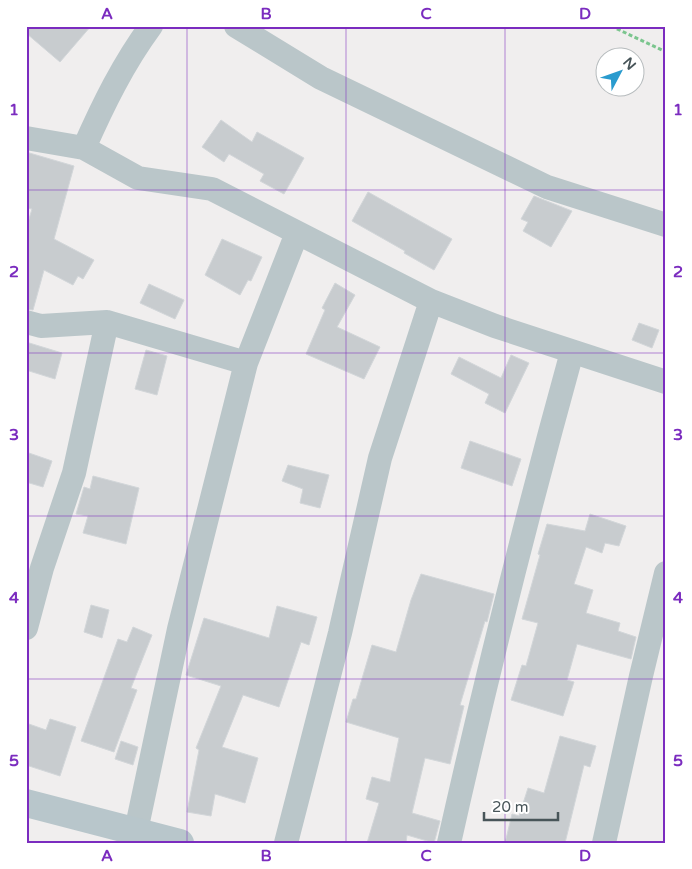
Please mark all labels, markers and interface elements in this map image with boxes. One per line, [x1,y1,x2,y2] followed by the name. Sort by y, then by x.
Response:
[101,4,113,24] text: A
[260,4,272,24] text: B
[420,4,432,24] text: C
[579,4,591,24] text: D
[594,48,644,98] north arrow
[619,54,640,74] text: N
[9,100,19,120] text: 1
[673,100,683,120] text: 1
[9,262,19,282] text: 2
[673,262,683,282] text: 2
[9,425,19,445] text: 3
[673,425,683,445] text: 3
[9,588,19,608] text: 4
[673,588,683,608] text: 4
[9,751,19,771] text: 5
[673,751,683,771] text: 5
[484,789,558,821] scale bar
[492,798,529,816] text: 20 m
[101,846,113,866] text: A
[260,846,272,866] text: B
[420,846,432,866] text: C
[579,846,591,866] text: D

